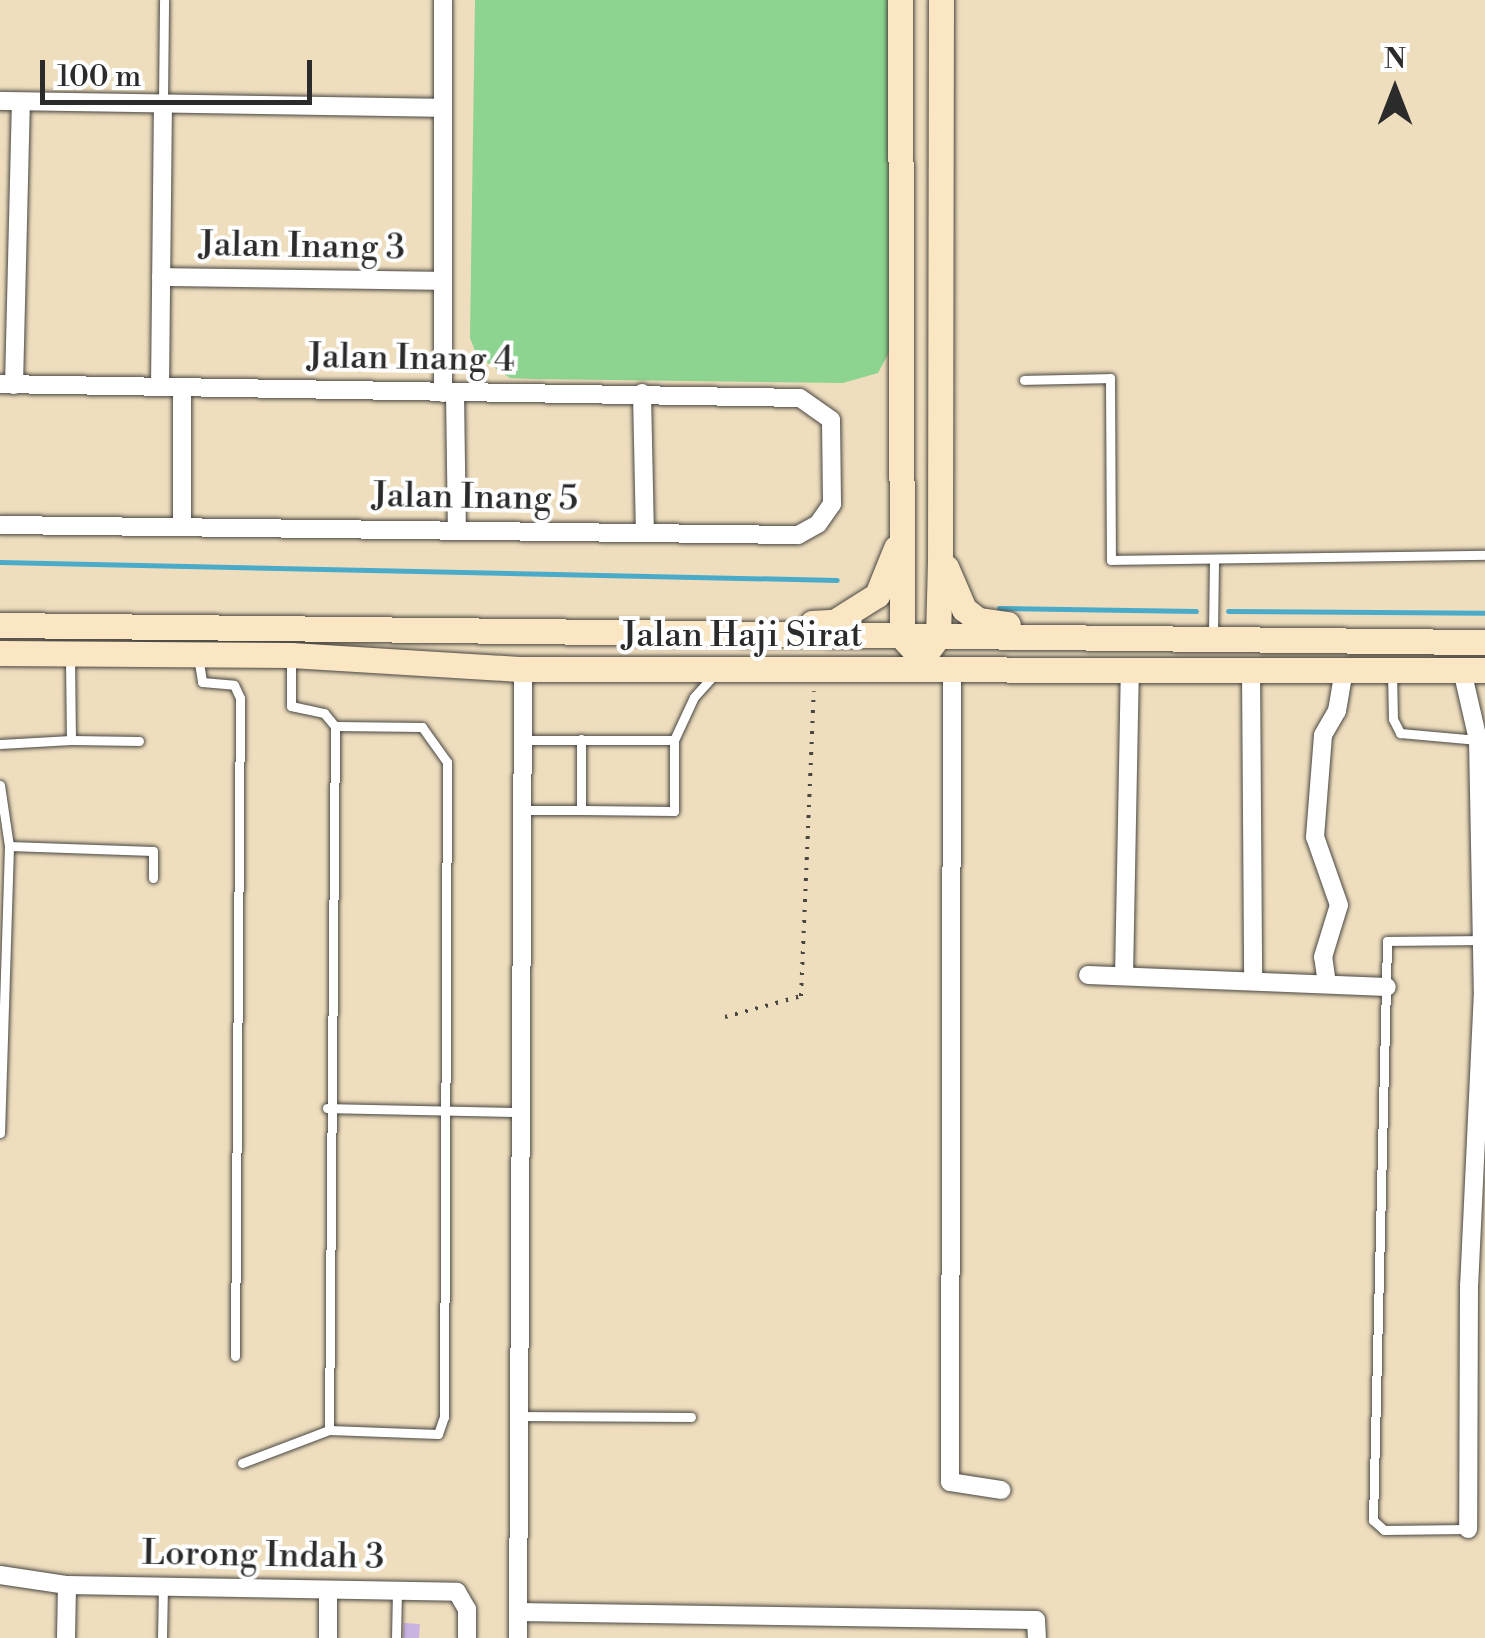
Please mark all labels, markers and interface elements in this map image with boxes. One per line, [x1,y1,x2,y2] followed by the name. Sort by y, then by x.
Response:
[45,40,318,102] scale bar
[1345,40,1445,140] north arrow
[1384,42,1406,77] text: N
[57,58,141,96] text: 100 m
[199,224,405,270] street label: Jalan Inang 3
[307,336,515,382] street label: Jalan Inang 4
[372,475,578,521] street label: Jalan Inang 5
[621,615,863,657] street label: Jalan Haji Sirat
[141,1533,385,1579] street label: Lorong Indah 3

